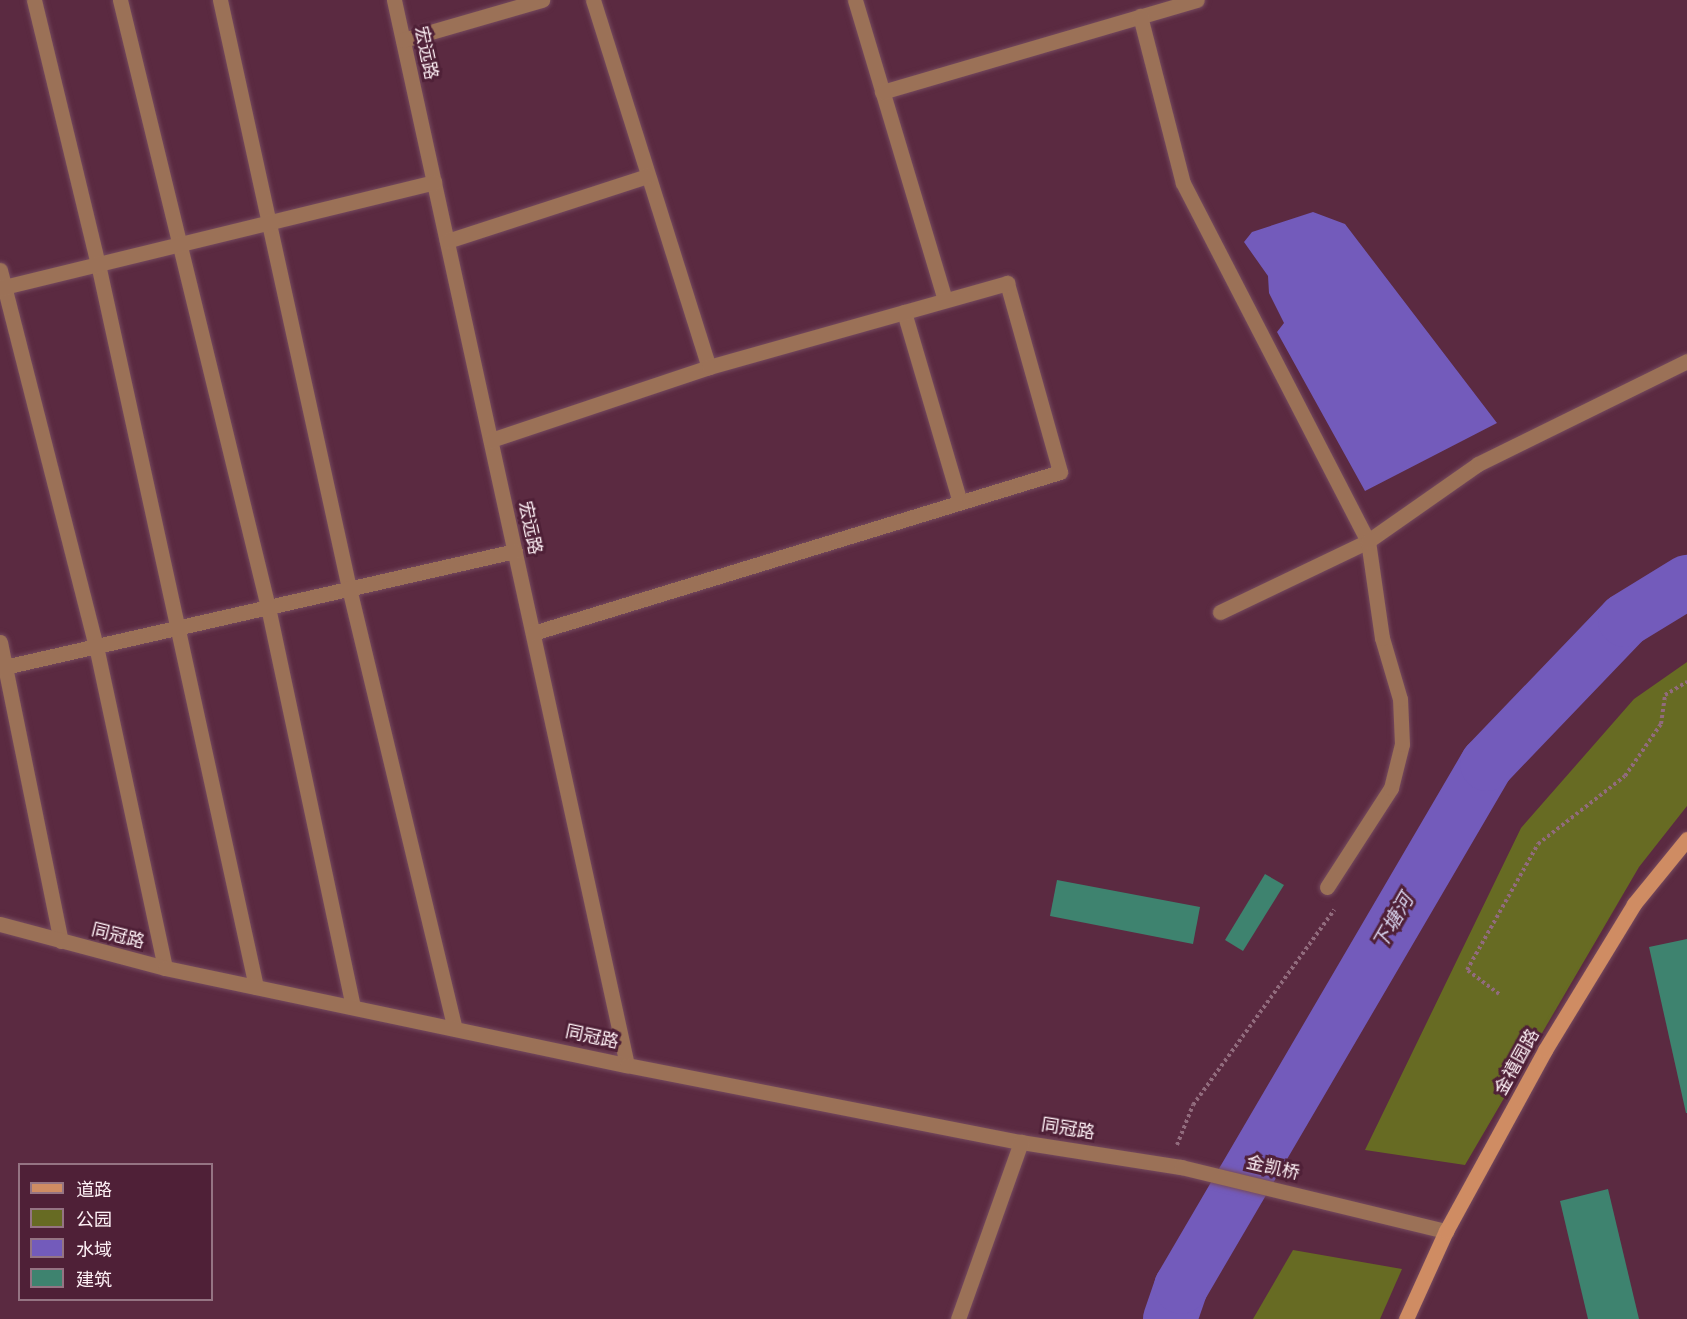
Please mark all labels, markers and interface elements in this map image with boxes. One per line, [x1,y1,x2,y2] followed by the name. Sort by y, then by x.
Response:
[410,24,442,82] street label: 宏远路
[514,499,546,557] street label: 宏远路
[1369,890,1419,954] water label: 下塘河
[89,919,147,953] street label: 同冠路
[563,1021,621,1053] street label: 同冠路
[1490,1025,1544,1099] street label: 金禧园路
[1040,1114,1096,1144] street label: 同冠路
[1244,1151,1302,1185] street label: 金凯桥
[18,1163,213,1301] legend
[76,1179,112,1201] text: 道路
[76,1209,112,1231] text: 公园
[76,1239,112,1261] text: 水域
[76,1269,112,1291] text: 建筑

